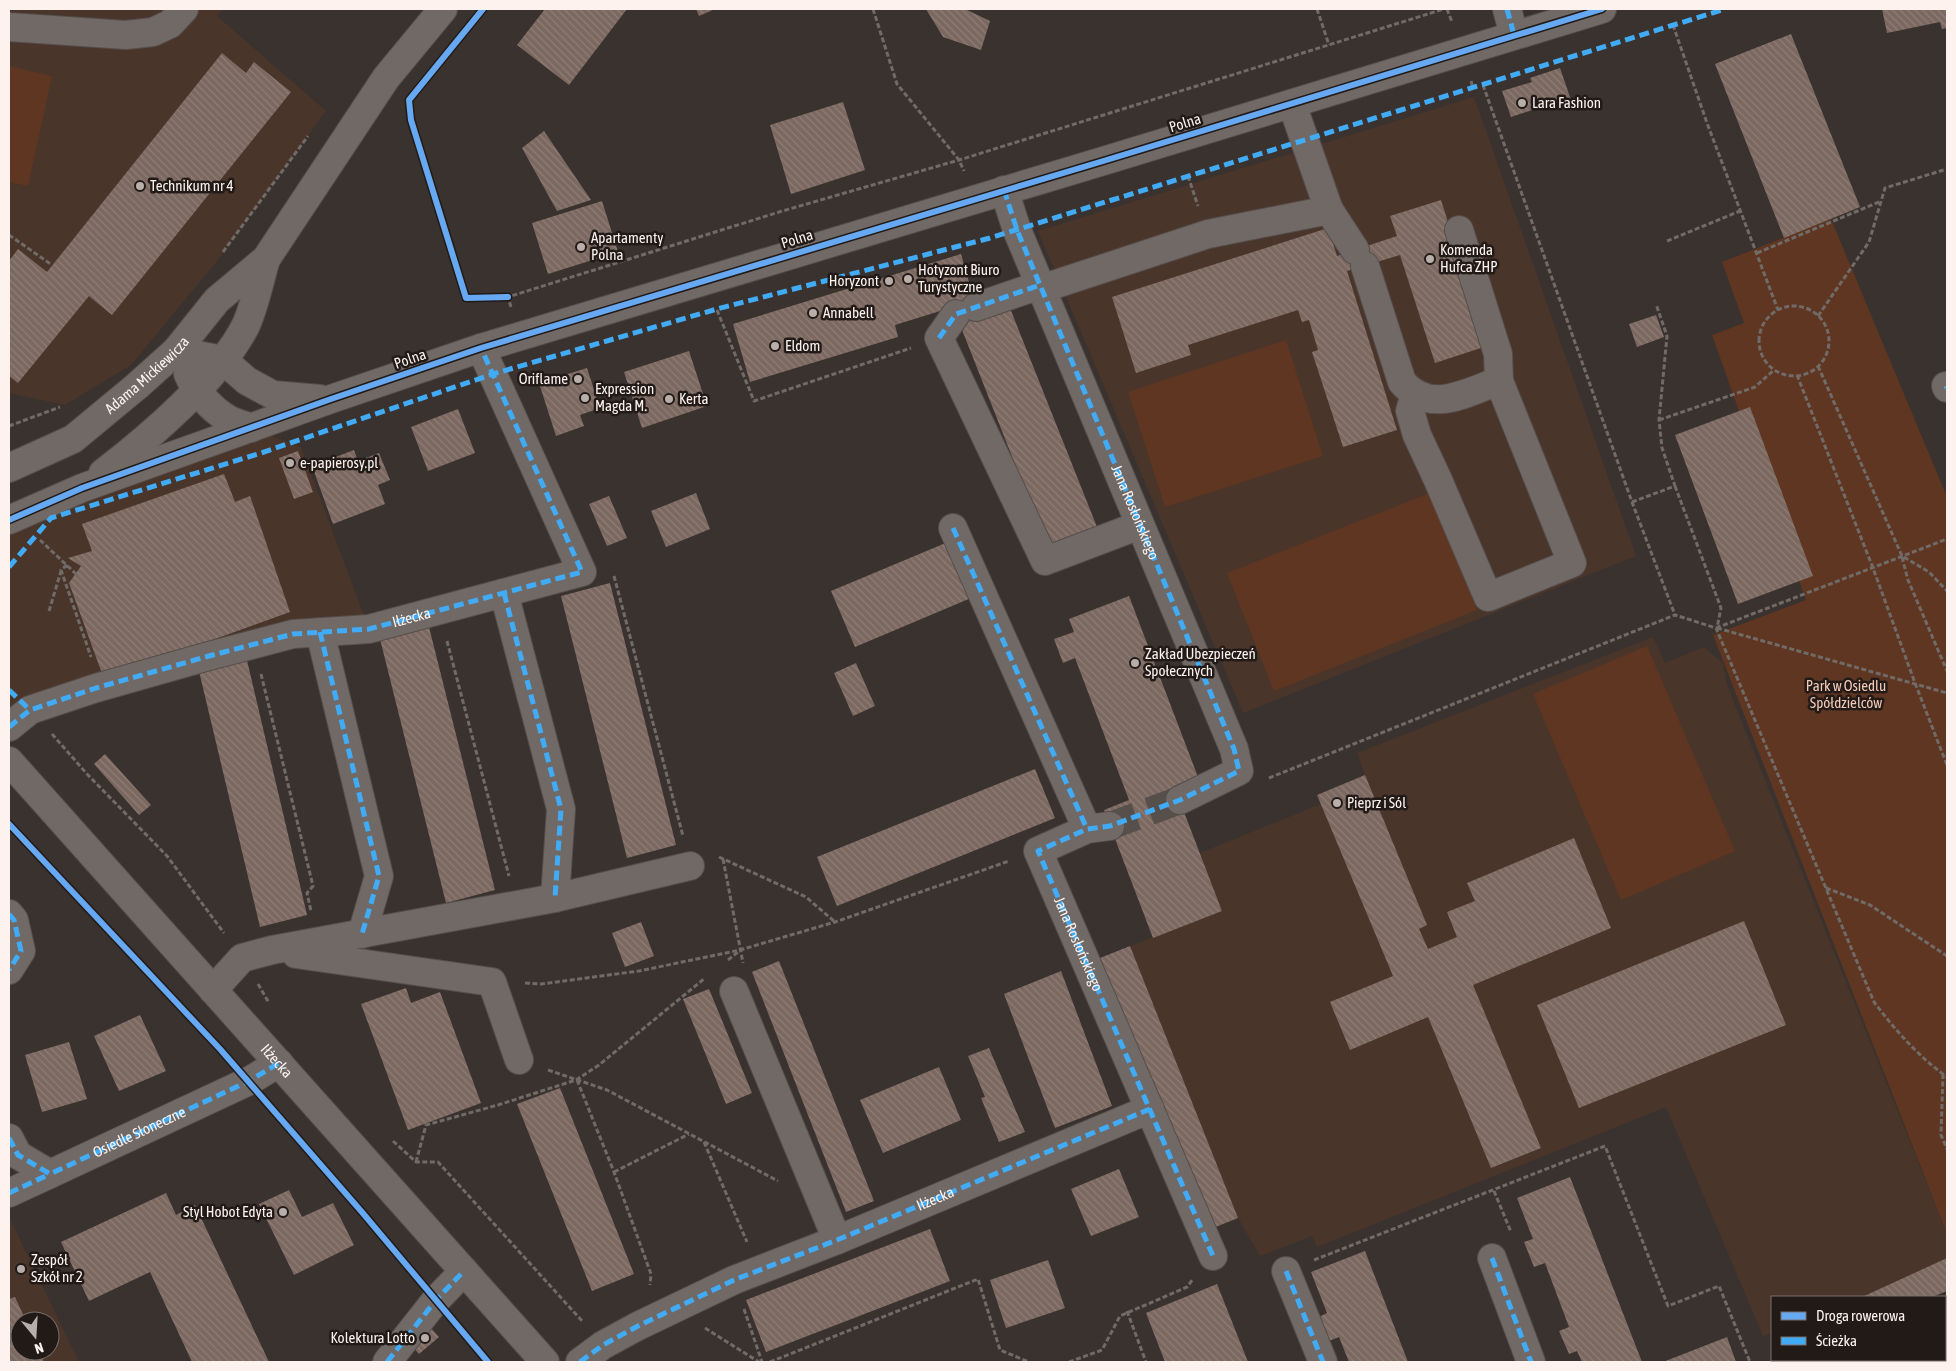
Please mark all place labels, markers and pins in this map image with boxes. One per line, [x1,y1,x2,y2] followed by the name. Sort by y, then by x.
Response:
[1532,94,1601,111] place label: Lara Fashion
[1516,97,1528,109] marker: Lara Fashion
[150,177,233,194] place label: Technikum nr 4
[134,180,146,192] marker: Technikum nr 4
[591,229,663,263] place label: Apartamenty Polna
[575,241,587,253] marker: Apartamenty Polna
[1440,241,1498,275] place label: Komenda Hufca ZHP
[1424,253,1436,265] marker: Komenda Hufca ZHP
[918,261,1000,295] place label: Hotyzont Biuro Turystyczne
[829,272,879,289] place label: Horyzont
[902,273,914,285] marker: Hotyzont Biuro Turystyczne
[883,275,895,287] marker: Horyzont
[823,304,874,321] place label: Annabell
[807,307,819,319] marker: Annabell
[785,337,820,354] place label: Eldom
[769,340,781,352] marker: Eldom
[519,370,568,387] place label: Oriflame
[572,373,584,385] marker: Oriflame
[595,380,654,414] place label: Expression Magda M.
[679,390,708,407] place label: Kerta
[579,392,591,404] marker: Expression Magda M.
[663,393,675,405] marker: Kerta
[300,454,378,471] place label: e-papierosy.pl
[284,457,296,469] marker: e-papierosy.pl
[1145,645,1256,679] place label: Zakład Ubezpieczeń Społecznych
[1129,657,1141,669] marker: Zakład Ubezpieczeń Społecznych
[1347,794,1406,811] place label: Pieprz i Sól
[1331,797,1343,809] marker: Pieprz i Sól
[183,1203,273,1220] place label: Styl Hobot Edyta
[277,1206,289,1218] marker: Styl Hobot Edyta
[31,1251,83,1285] place label: Zespół Szkół nr 2
[15,1263,27,1275] marker: Zespół Szkół nr 2
[331,1329,415,1346] place label: Kolektura Lotto
[419,1332,431,1344] marker: Kolektura Lotto

